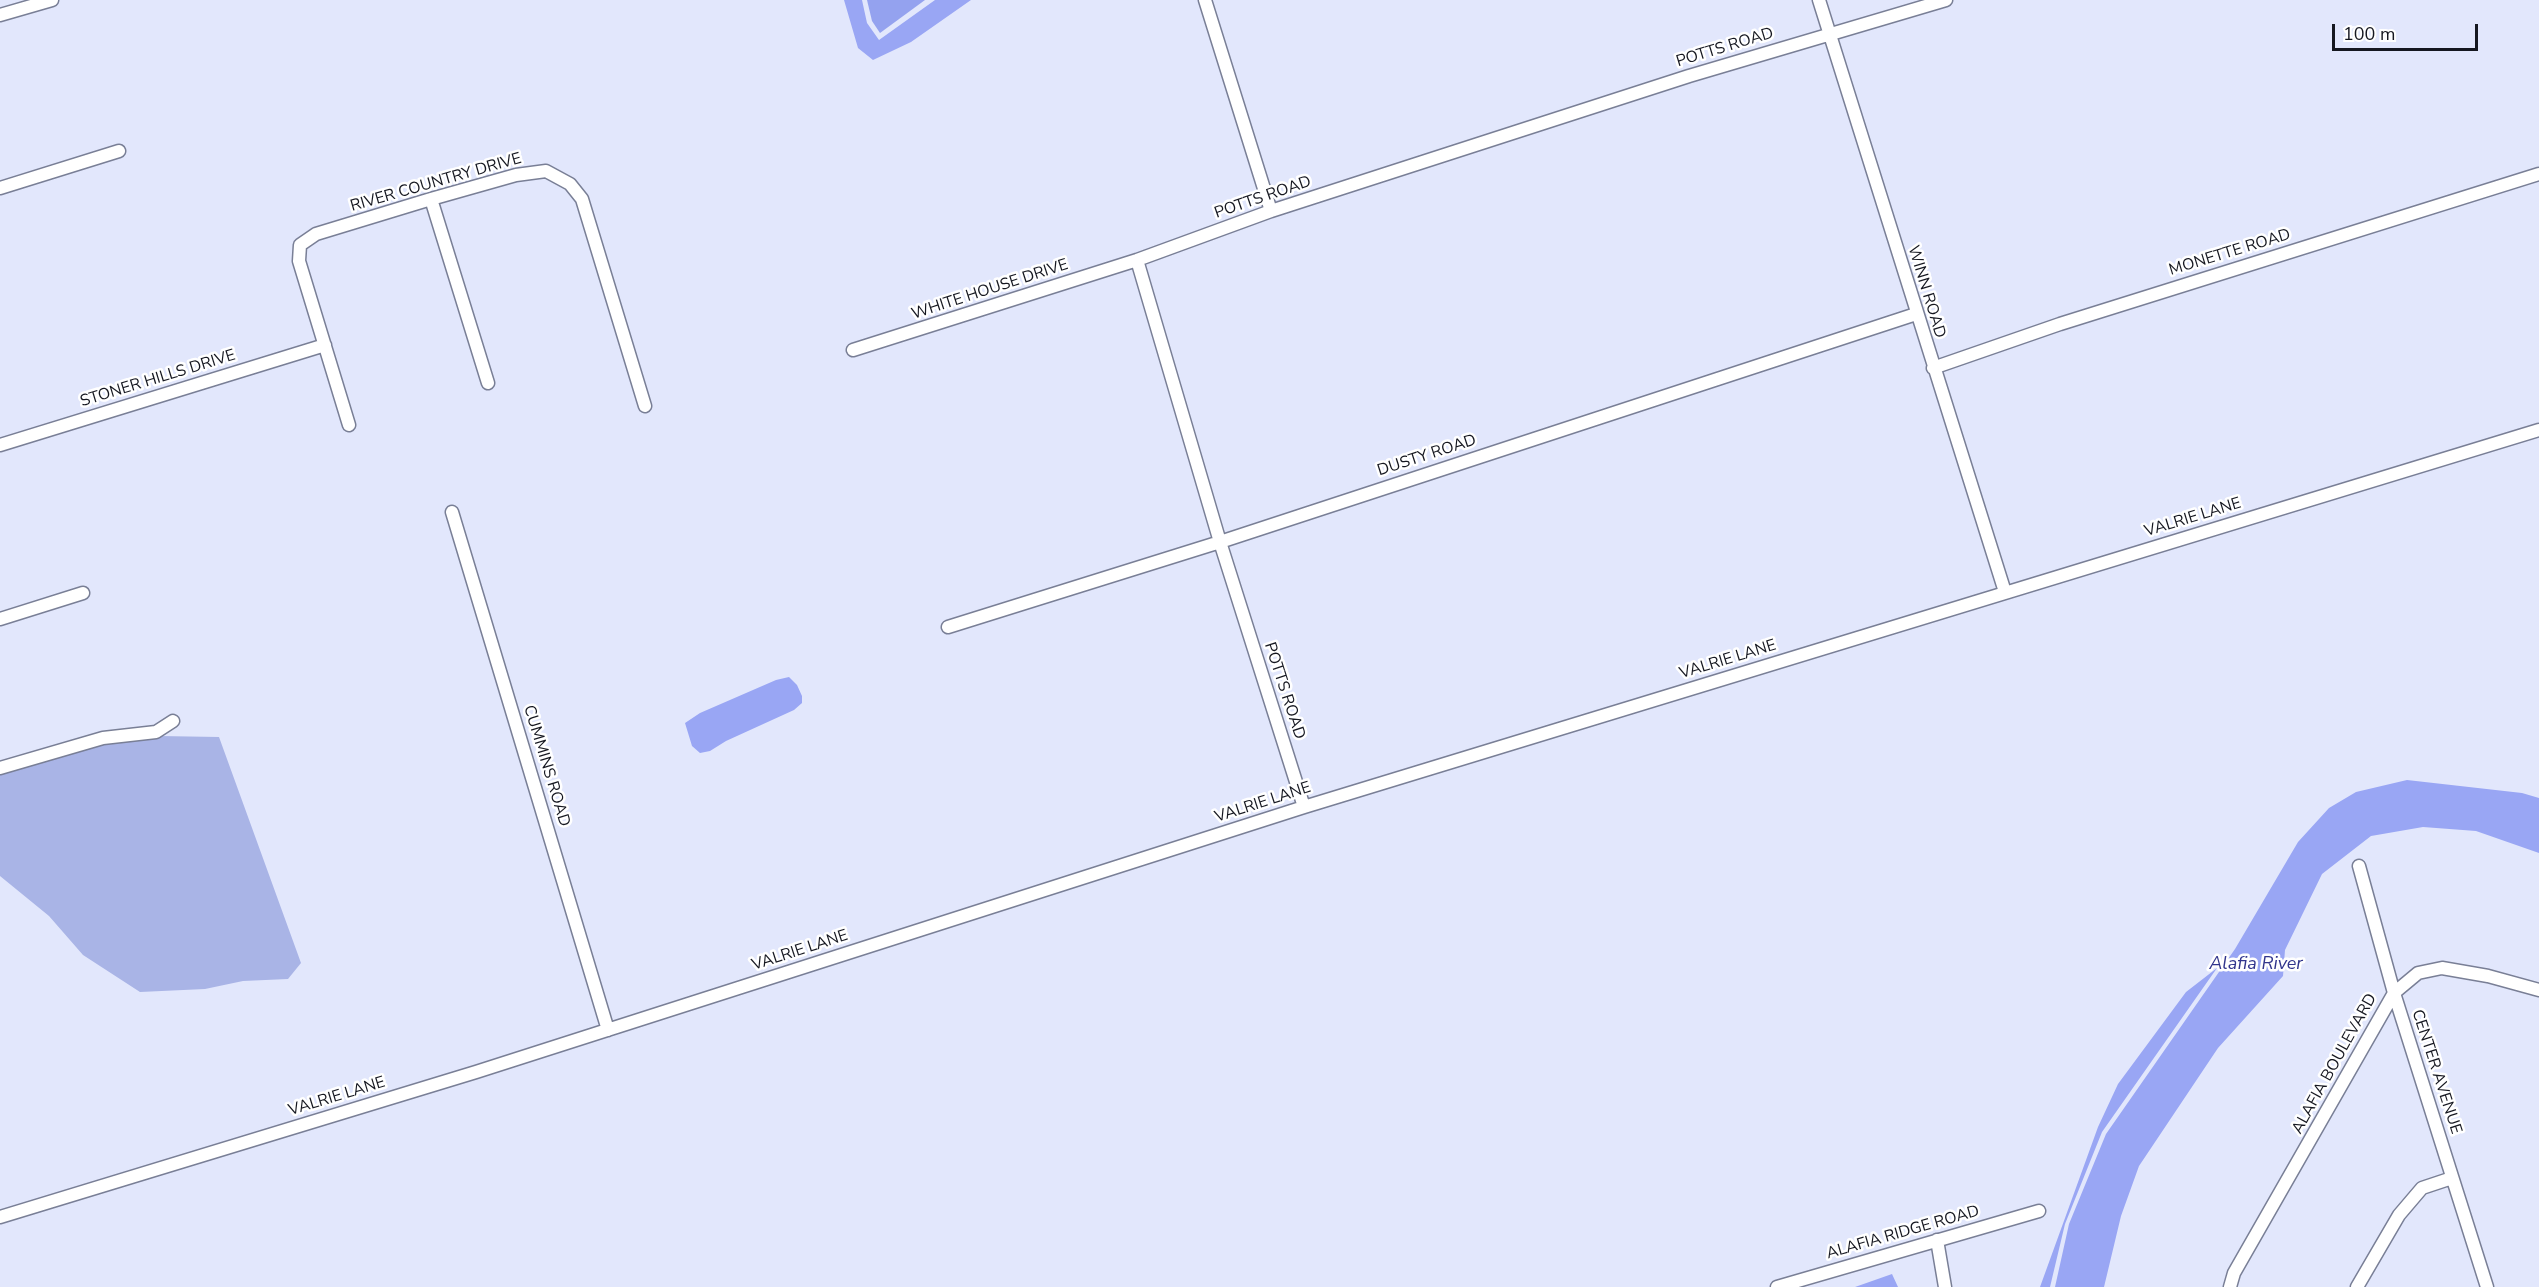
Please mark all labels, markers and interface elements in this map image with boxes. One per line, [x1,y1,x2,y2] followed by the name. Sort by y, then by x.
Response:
[2335,12,2480,50] scale bar
[2343,22,2395,46] text: 100 m
[1674,24,1776,72] street label: POTTS ROAD
[348,149,524,217] street label: RIVER COUNTRY DRIVE
[1212,173,1314,223] street label: POTTS ROAD
[2167,225,2293,281] street label: MONETTE ROAD
[1903,243,1949,341] street label: WINN ROAD
[909,256,1071,324] street label: WHITE HOUSE DRIVE
[78,346,238,412] street label: STONER HILLS DRIVE
[1375,431,1479,481] street label: DUSTY ROAD
[2142,494,2244,542] street label: VALRIE LANE
[1677,636,1779,684] street label: VALRIE LANE
[1259,640,1309,742] street label: POTTS ROAD
[518,703,574,829] street label: CUMMINS ROAD
[1213,778,1313,828] street label: VALRIE LANE
[750,926,850,976] street label: VALRIE LANE
[2209,954,2303,976] water label: Alafia River
[2288,991,2382,1137] street label: ALAFIA BOULEVARD
[2407,1007,2465,1137] street label: CENTER AVENUE
[286,1073,388,1121] street label: VALRIE LANE
[1824,1202,1982,1264] street label: ALAFIA RIDGE ROAD

